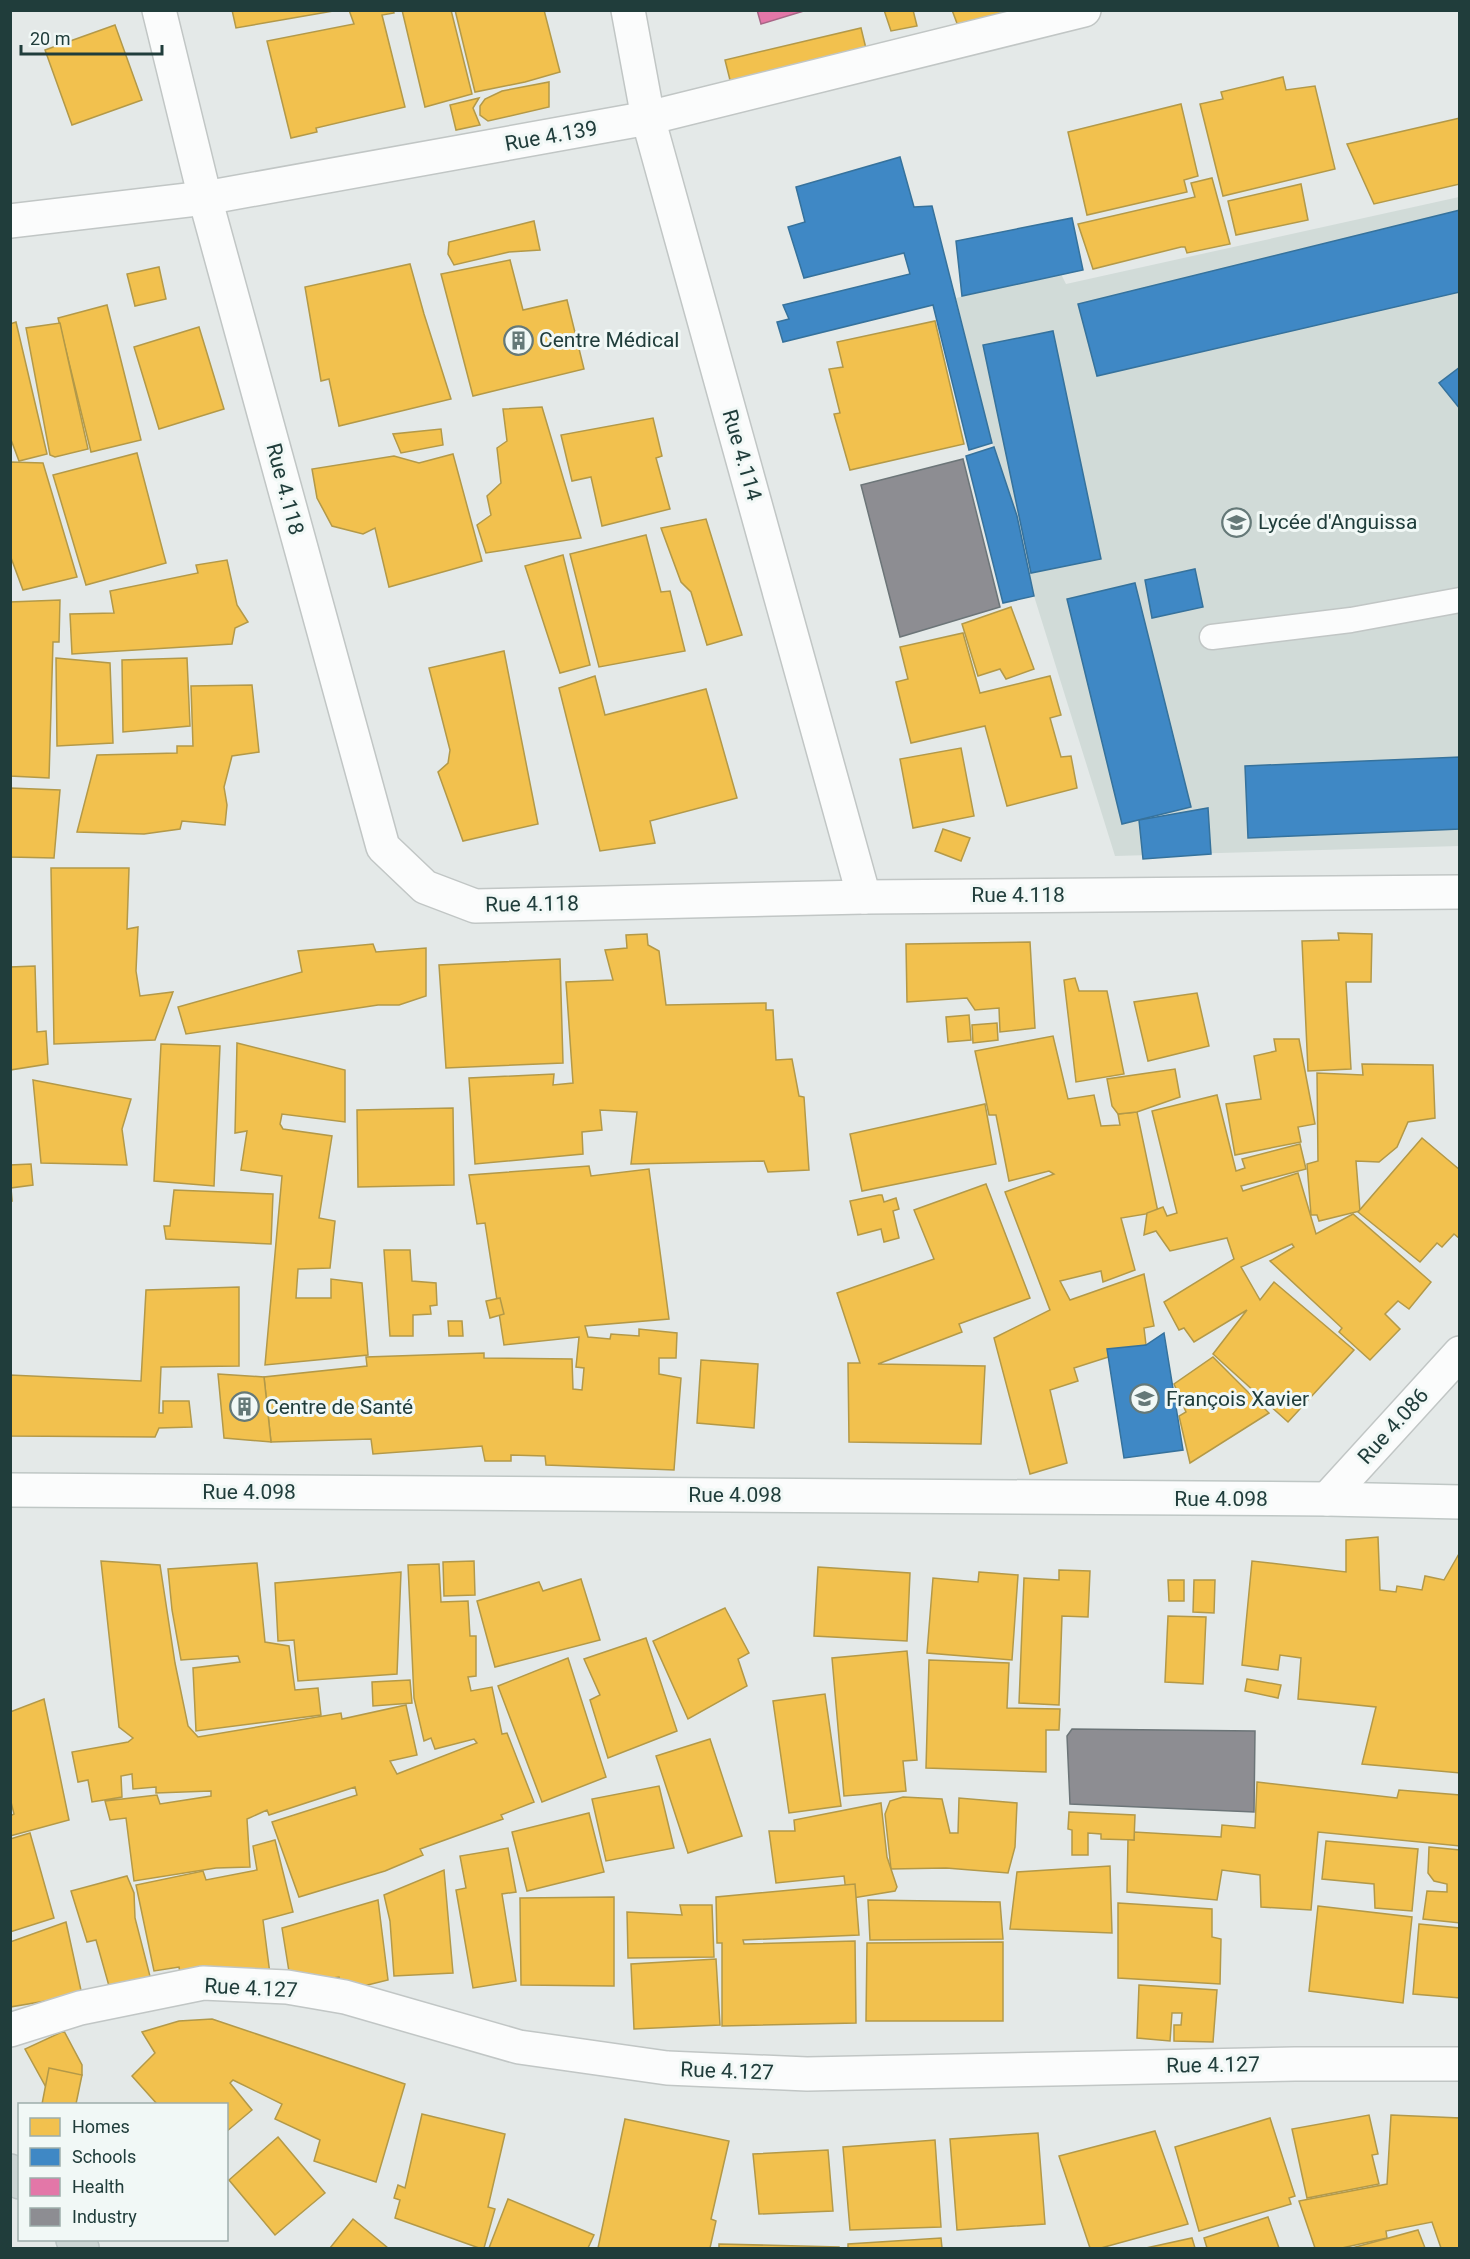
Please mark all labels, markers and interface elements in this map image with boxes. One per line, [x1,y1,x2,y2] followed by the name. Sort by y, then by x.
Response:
[21,18,162,56] scale bar
[30,28,70,49] text: 20 m
[503,116,599,156] street label: Rue 4.139
[502,324,534,356] building icon: Centre Médical
[539,328,679,352] place label: Centre Médical
[718,407,766,503] street label: Rue 4.114
[261,441,309,537] street label: Rue 4.118
[1221,506,1253,538] school or university icon: Lycée d'Anguissa
[1258,510,1417,534] place label: Lycée d'Anguissa
[971,883,1065,907] street label: Rue 4.118
[485,891,579,917] street label: Rue 4.118
[1129,1383,1161,1415] school or university icon: François Xavier
[1353,1383,1433,1469] street label: Rue 4.086
[1166,1387,1309,1411] place label: François Xavier
[228,1391,260,1423] building icon: Centre de Santé
[265,1395,413,1419] place label: Centre de Santé
[202,1480,296,1504] street label: Rue 4.098
[688,1483,782,1507] street label: Rue 4.098
[1174,1487,1268,1511] street label: Rue 4.098
[204,1974,298,2002] street label: Rue 4.127
[1166,2052,1260,2078] street label: Rue 4.127
[680,2057,774,2085] street label: Rue 4.127
[18,2103,228,2241] legend
[72,2116,130,2137] text: Homes
[72,2146,136,2167] text: Schools
[72,2176,124,2197] text: Health
[72,2206,137,2227] text: Industry

